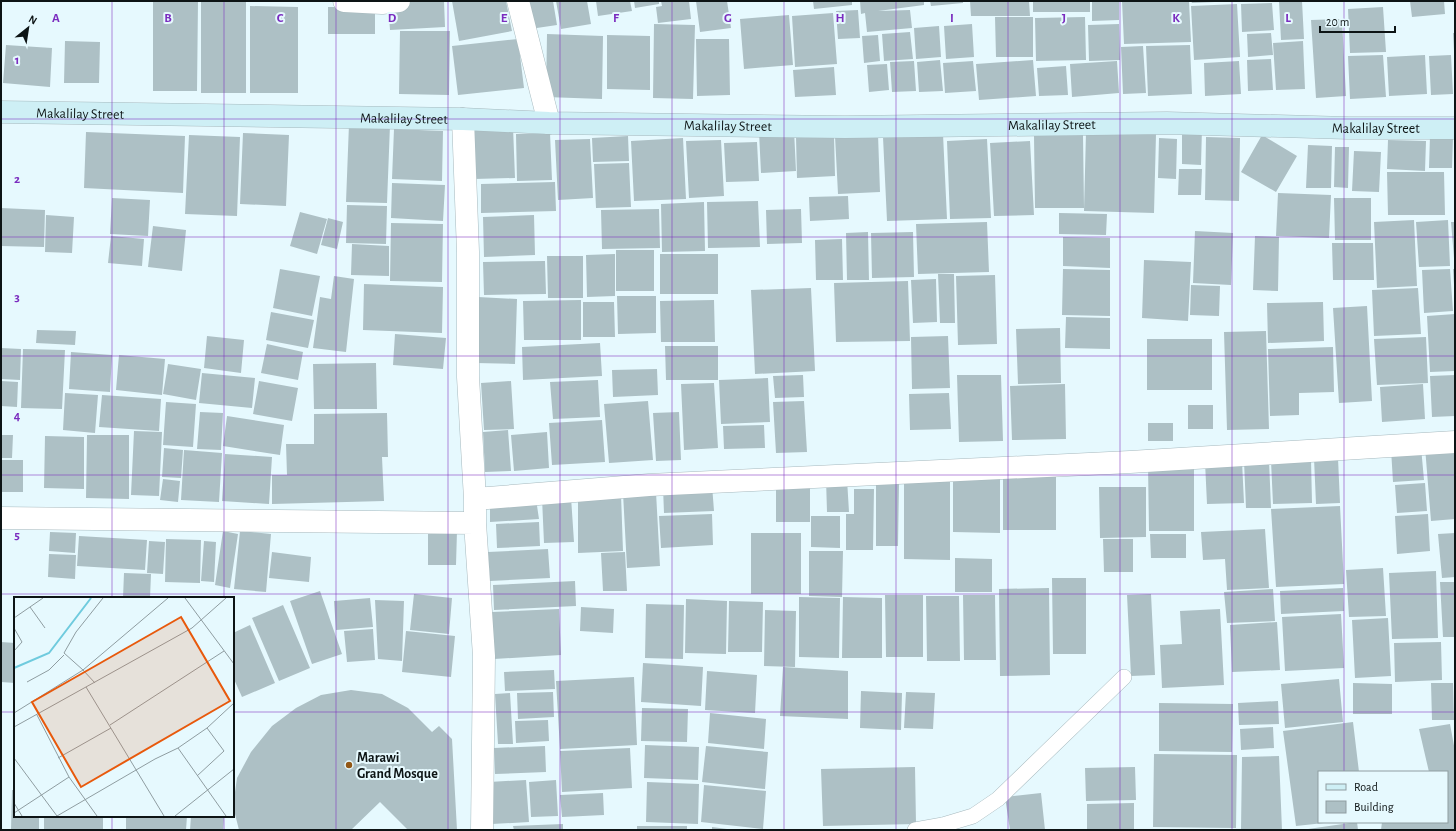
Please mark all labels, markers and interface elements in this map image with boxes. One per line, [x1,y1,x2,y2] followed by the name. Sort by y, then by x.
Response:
[8,8,48,48] north arrow
[1320,8,1395,34] scale bar
[52,12,60,25] text: A
[164,12,172,25] text: B
[277,12,284,25] text: C
[388,12,397,25] text: D
[501,12,508,25] text: E
[613,12,620,25] text: F
[724,12,732,25] text: G
[835,12,845,25] text: H
[950,12,954,25] text: I
[1062,12,1066,25] text: J
[1172,12,1180,25] text: K
[1285,12,1291,25] text: L
[27,13,39,26] text: N
[1326,16,1349,28] text: 20 m
[15,54,19,67] text: 1
[36,107,125,122] street label: Makalilay Street
[360,111,449,127] street label: Makalilay Street
[1008,118,1096,133] street label: Makalilay Street
[684,119,772,134] street label: Makalilay Street
[1332,122,1420,136] street label: Makalilay Street
[14,173,20,186] text: 2
[14,291,20,304] text: 3
[14,410,21,423] text: 4
[14,529,20,542] text: 5
[14,597,234,817] inset map
[357,751,438,781] place label: Marawi Grand Mosque
[344,760,354,770] marker: Marawi Grand Mosque
[1318,771,1448,823] legend
[1354,781,1378,793] text: Road
[1354,801,1394,813] text: Building

